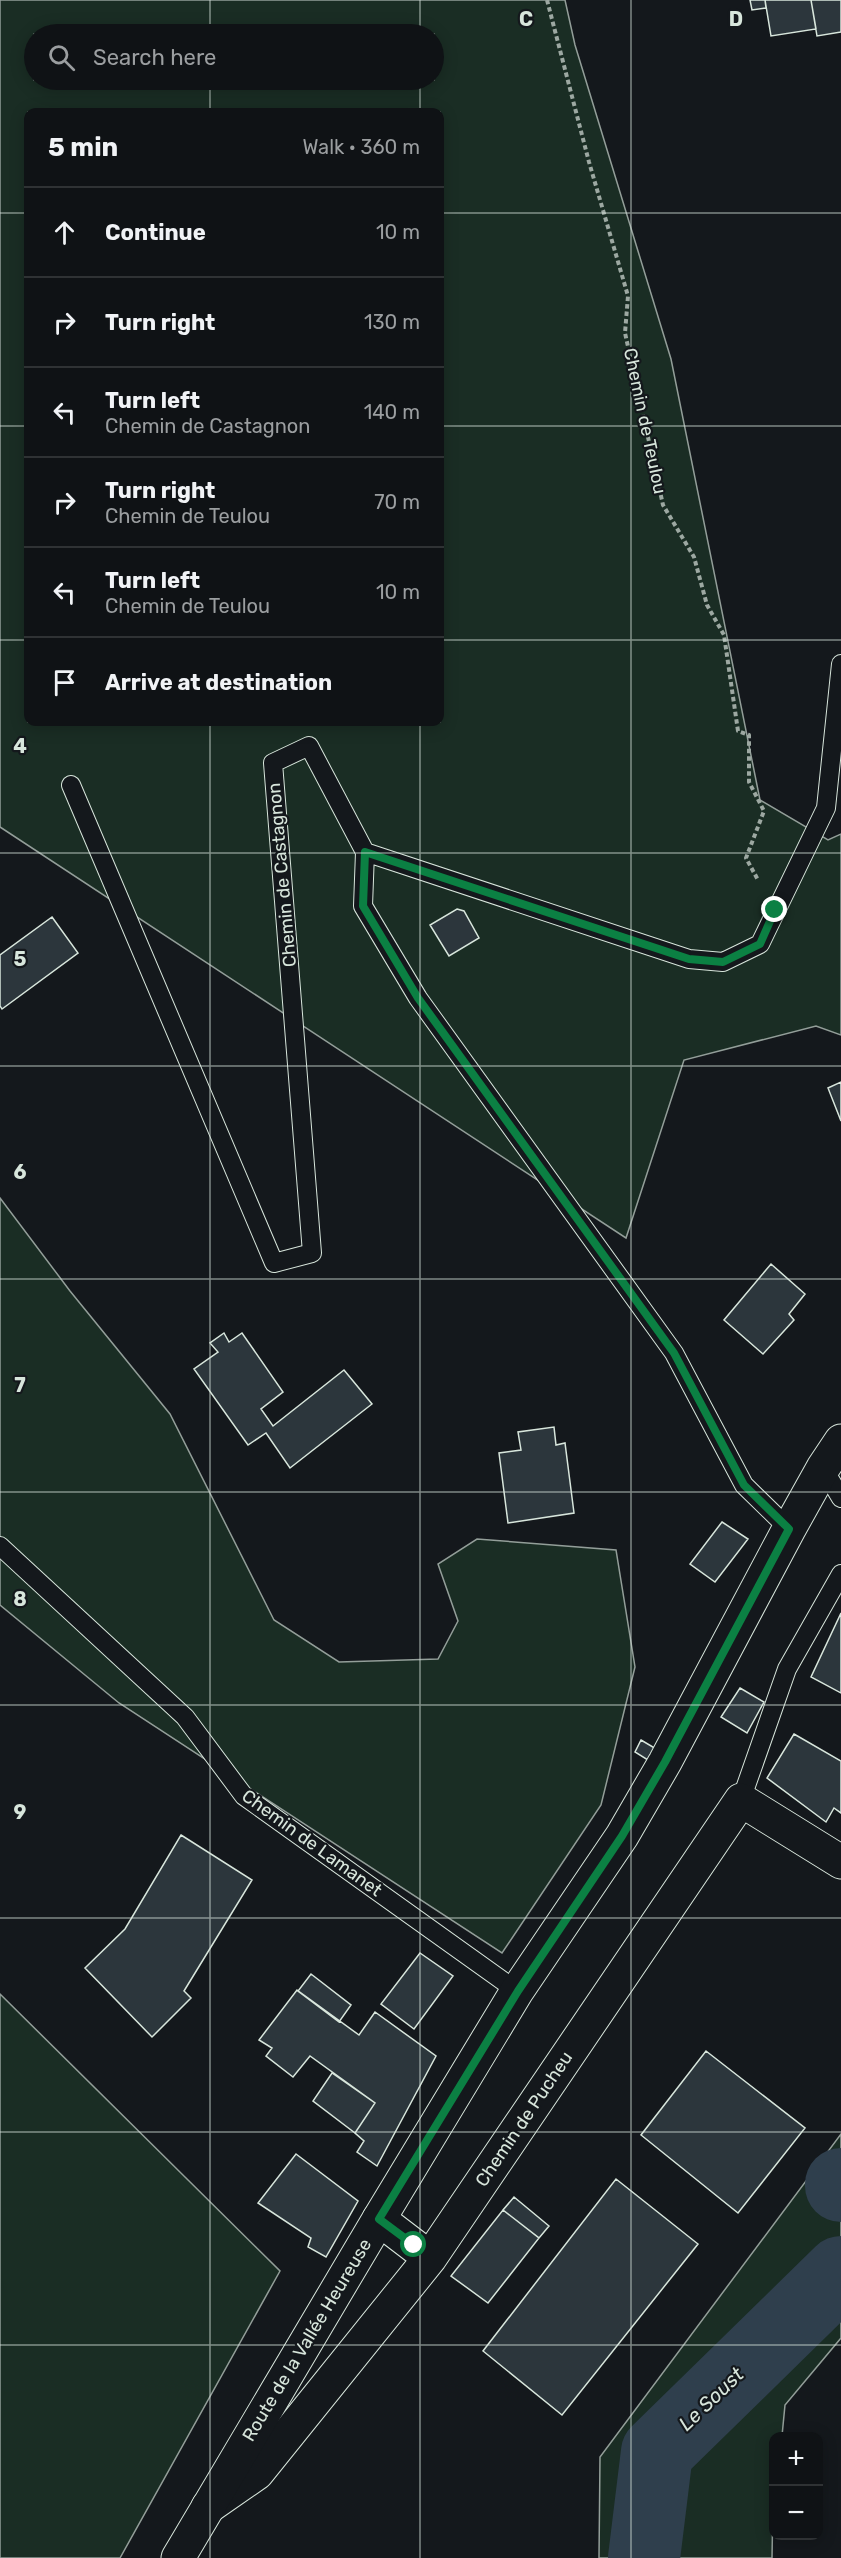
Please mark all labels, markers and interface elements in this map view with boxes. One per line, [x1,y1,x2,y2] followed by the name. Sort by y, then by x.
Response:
[519,7,533,31] text: C
[729,7,743,31] text: D
[24,24,444,90] search box
[45,41,78,74] icon: search
[93,44,216,71] text: Search here
[48,132,118,163] text: 5 min
[303,135,420,159] text: Walk · 360 m
[48,216,81,249] icon: ahead
[105,219,206,246] text: Continue
[376,220,420,244] text: 10 m
[48,306,81,339] icon: right
[105,309,215,336] text: Turn right
[364,310,420,334] text: 130 m
[619,346,671,496] street label: Chemin de Teulou
[105,387,200,414] text: Turn left
[48,396,81,429] icon: left
[364,400,420,424] text: 140 m
[105,414,310,438] text: Chemin de Castagnon
[105,477,215,504] text: Turn right
[48,486,81,519] icon: right
[374,490,420,514] text: 70 m
[105,504,270,528] text: Chemin de Teulou
[105,567,200,594] text: Turn left
[48,576,81,609] icon: left
[376,580,420,604] text: 10 m
[105,594,270,618] text: Chemin de Teulou
[48,666,81,699] icon: arrive
[105,669,332,696] text: Arrive at destination
[13,734,27,758] text: 4
[263,782,301,968] street label: Chemin de Castagnon
[761,896,787,922] route end
[14,947,27,971] text: 5
[13,1160,27,1184] text: 6
[14,1373,26,1397] text: 7
[13,1587,27,1611] text: 8
[238,1785,386,1901] street label: Chemin de Lamanet
[14,1800,27,1824] text: 9
[471,2047,577,2191] street label: Chemin de Pucheu
[400,2231,426,2257] route start
[238,2235,376,2445] street label: Route de la Vallée Heureuse
[674,2362,749,2436] water label: Le Soust
[769,2432,823,2540] map controls
[769,2432,823,2486] button: +
[769,2486,823,2540] button: −

